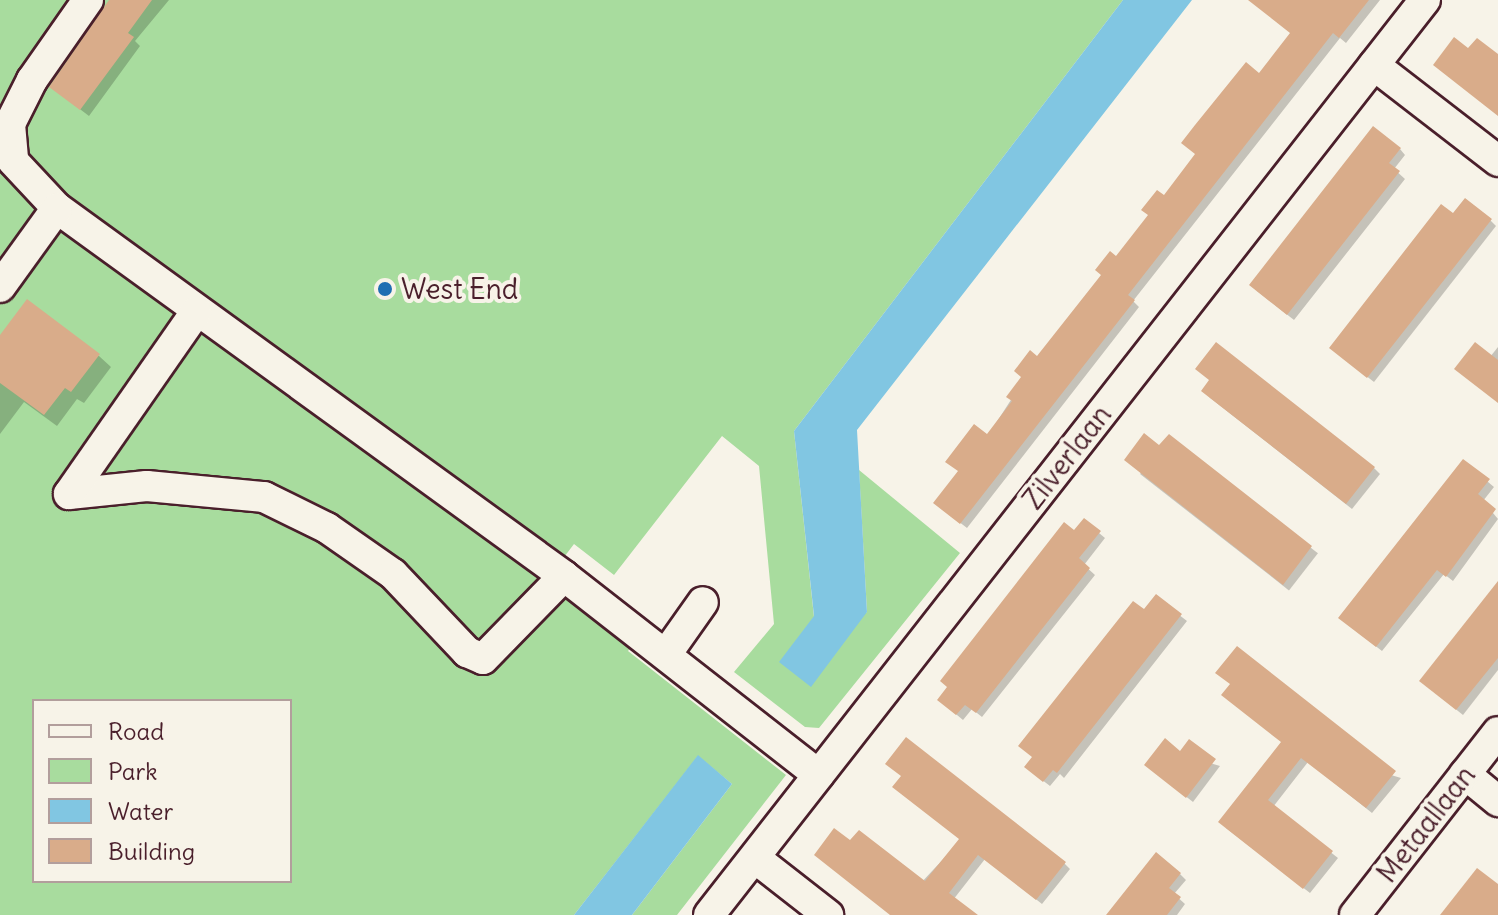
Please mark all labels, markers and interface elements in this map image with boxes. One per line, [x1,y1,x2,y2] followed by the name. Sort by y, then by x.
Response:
[401,272,518,306] place label: West End
[376,280,394,298] marker: West End
[1016,398,1118,516] street label: Zilverlaan
[32,699,292,883] legend
[108,716,164,746] text: Road
[108,756,158,786] text: Park
[1370,759,1482,889] street label: Metaallaan
[108,796,173,826] text: Water
[108,836,195,866] text: Building

